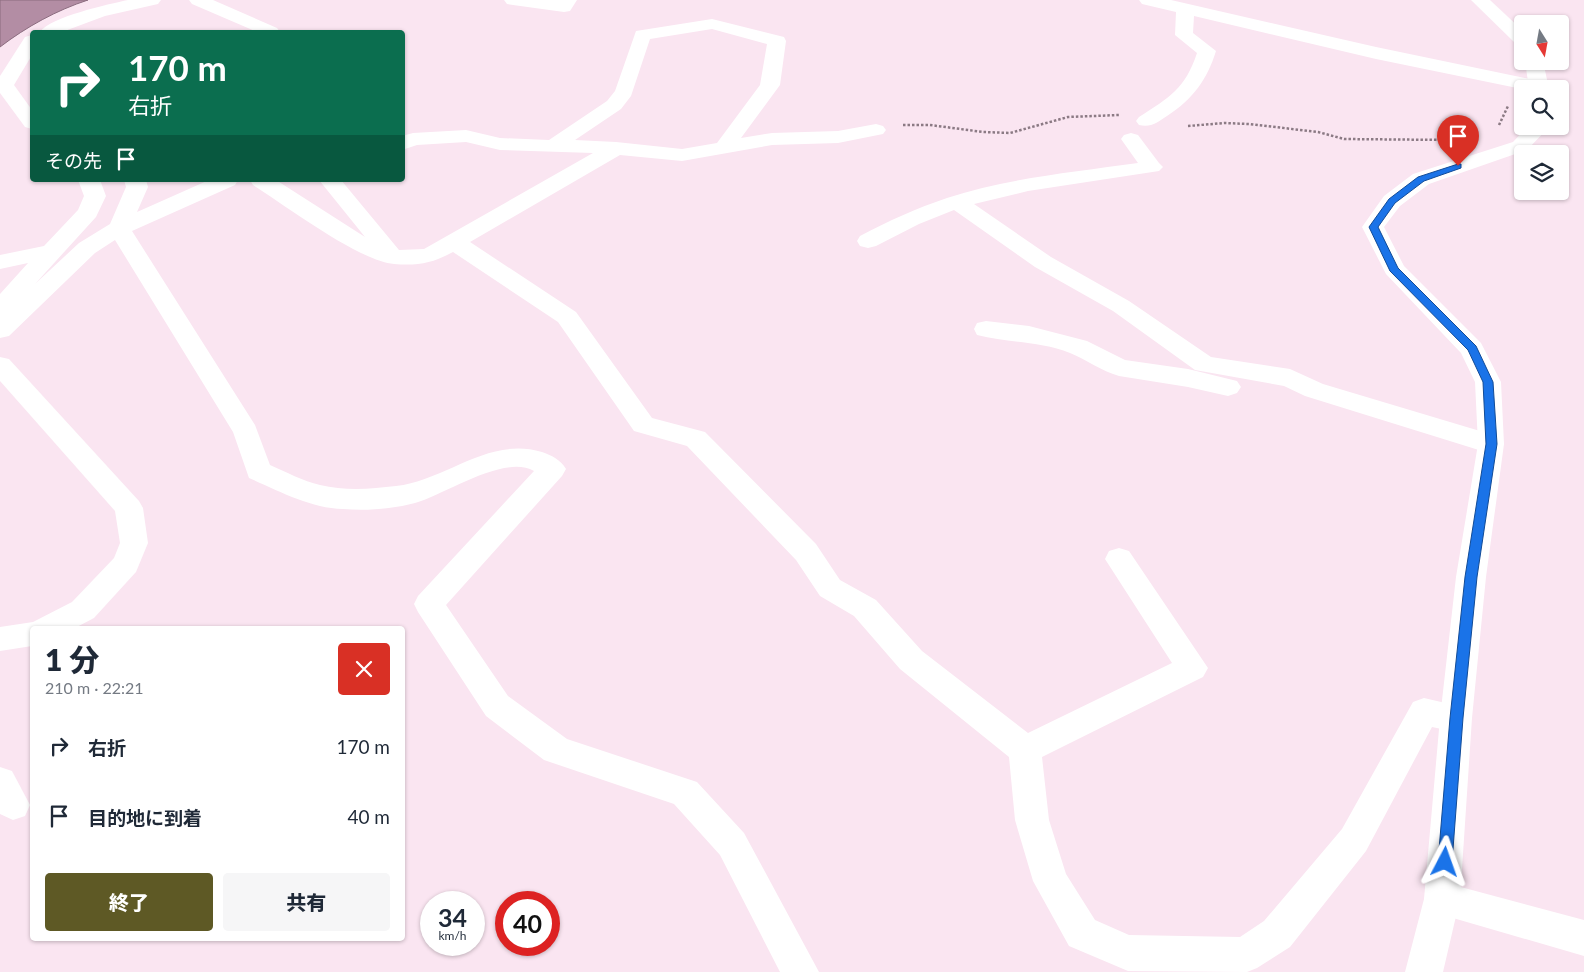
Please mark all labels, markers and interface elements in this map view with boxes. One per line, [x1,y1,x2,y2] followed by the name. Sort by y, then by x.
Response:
[1514,15,1569,70] north arrow
[1514,15,1569,200] map controls
[128,46,227,88] text: 170 m
[45,50,110,115] icon: right
[1514,80,1569,135] button: search
[128,92,172,119] text: 右折
[1437,115,1479,166] pin
[1444,122,1472,150] icon: arrive
[112,145,140,173] icon: arrive
[1514,145,1569,200] button: layers
[45,149,102,172] text: その先
[45,641,99,677] text: 1 分
[338,643,390,695] button: close
[45,678,144,697] text: 210 m · 22:21
[45,732,73,760] icon: right
[336,735,390,758] text: 170 m
[88,736,126,759] text: 右折
[45,802,73,830] icon: arrive
[347,805,390,828] text: 40 m
[88,806,202,829] text: 目的地に到着
[1418,835,1470,887] position arrow
[45,873,213,931] button: 終了
[223,873,390,931] button: 共有
[495,891,560,956] speed limit sign: 40
[438,902,467,932] text: 34
[438,928,467,943] text: km/h

